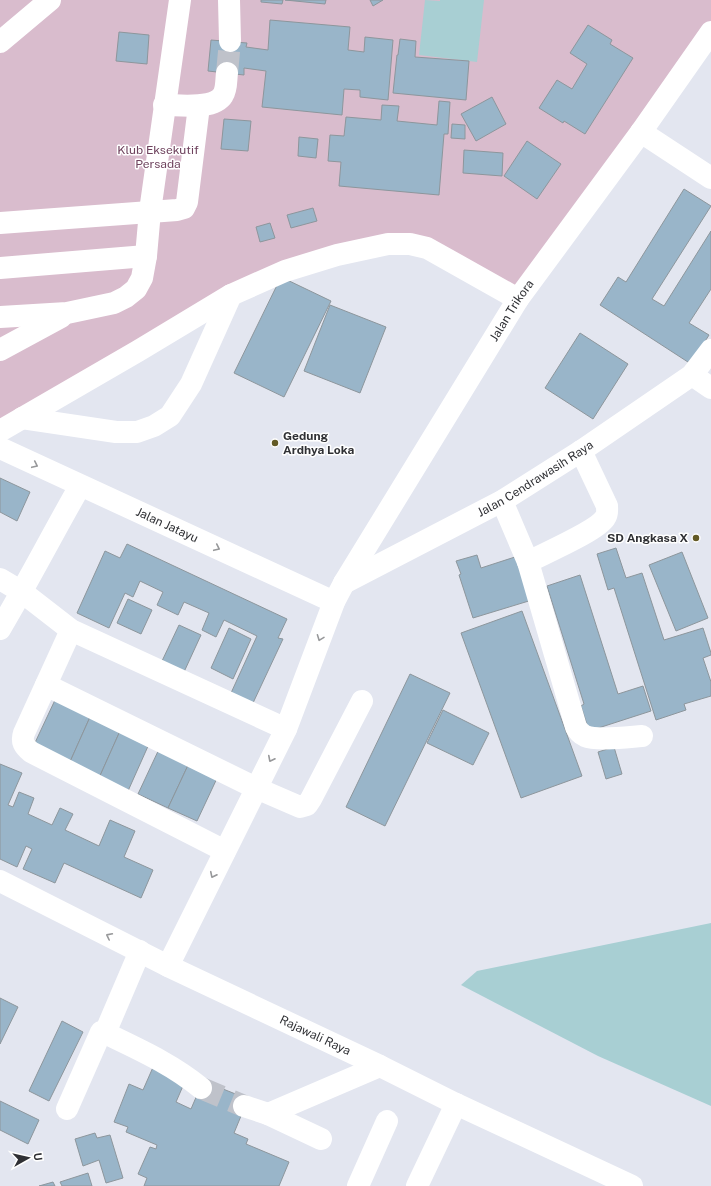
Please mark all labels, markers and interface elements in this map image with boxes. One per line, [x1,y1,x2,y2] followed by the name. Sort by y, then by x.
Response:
[117,143,199,171] park label: Klub Eksekutif Persada
[487,277,537,344] street label: Jalan Trikora
[283,429,354,457] place label: Gedung Ardhya Loka
[270,438,280,448] marker: Gedung Ardhya Loka
[475,438,596,520] street label: Jalan Cendrawasih Raya
[31,460,39,468] one-way arrow
[134,505,200,545] street label: Jalan Jatayu
[607,531,688,545] place label: SD Angkasa X
[691,533,701,543] marker: SD Angkasa X
[212,543,220,551] one-way arrow
[316,635,325,642] one-way arrow
[268,754,276,762] one-way arrow
[210,871,218,878] one-way arrow
[106,933,113,941] one-way arrow
[277,1013,353,1058] street label: Rajawali Raya
[8,1138,48,1178] north arrow
[31,1152,44,1161] text: U

